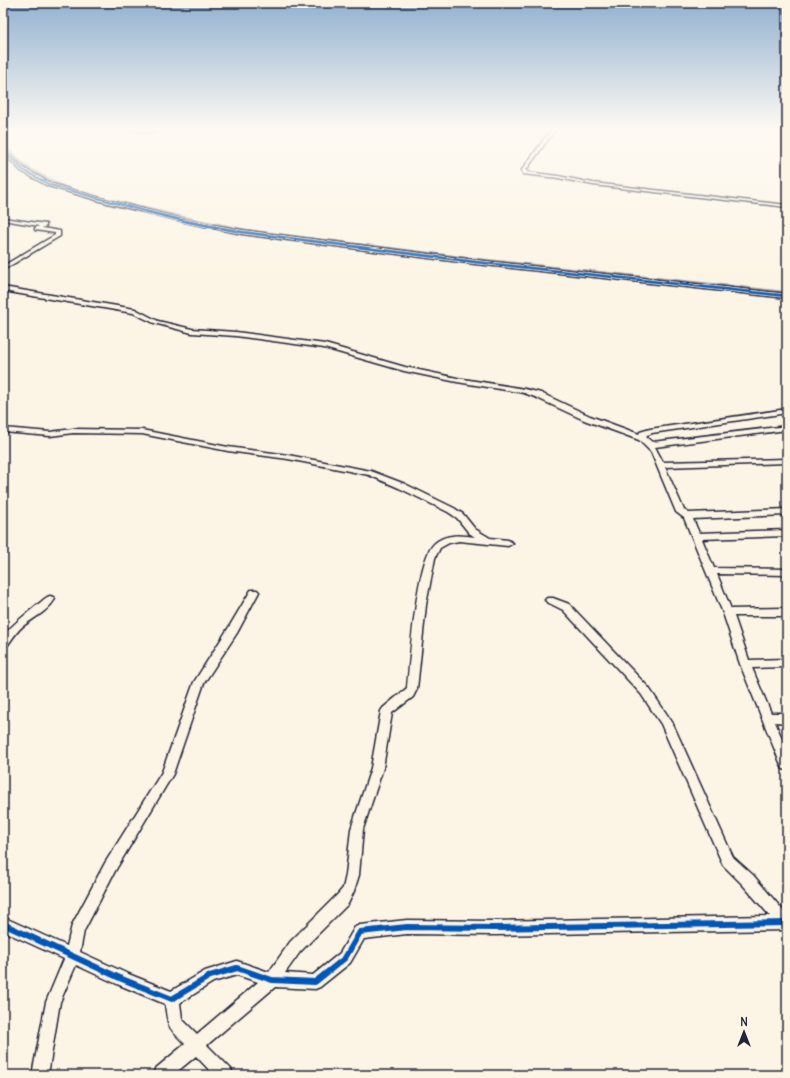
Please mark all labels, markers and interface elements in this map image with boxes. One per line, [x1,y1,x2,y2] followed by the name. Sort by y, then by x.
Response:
[724,1012,764,1052] north arrow
[740,1015,748,1029] text: N

